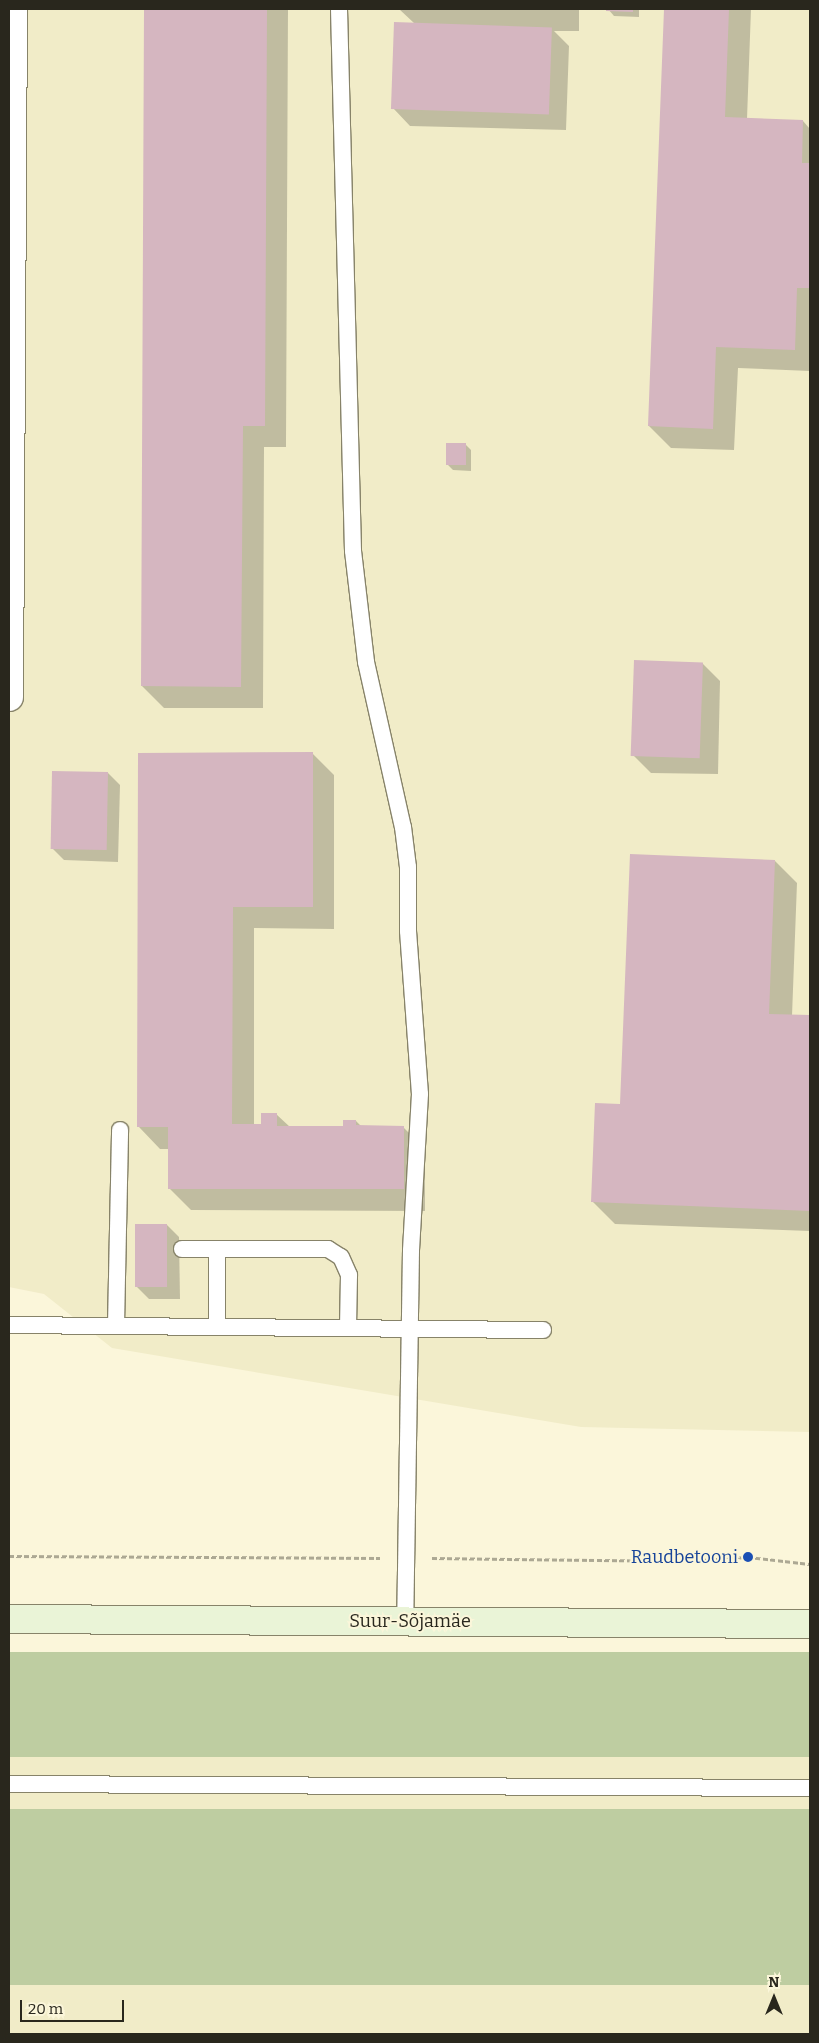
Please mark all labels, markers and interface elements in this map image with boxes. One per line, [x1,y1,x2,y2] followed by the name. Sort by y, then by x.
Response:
[631,1546,738,1568] place label: Raudbetooni
[742,1551,754,1563] marker: Raudbetooni
[349,1610,471,1632] street label: Suur-Sõjamäe
[749,1973,799,2023] north arrow
[769,1974,779,1991] text: N
[22,1990,126,2022] scale bar
[28,2000,63,2018] text: 20 m

